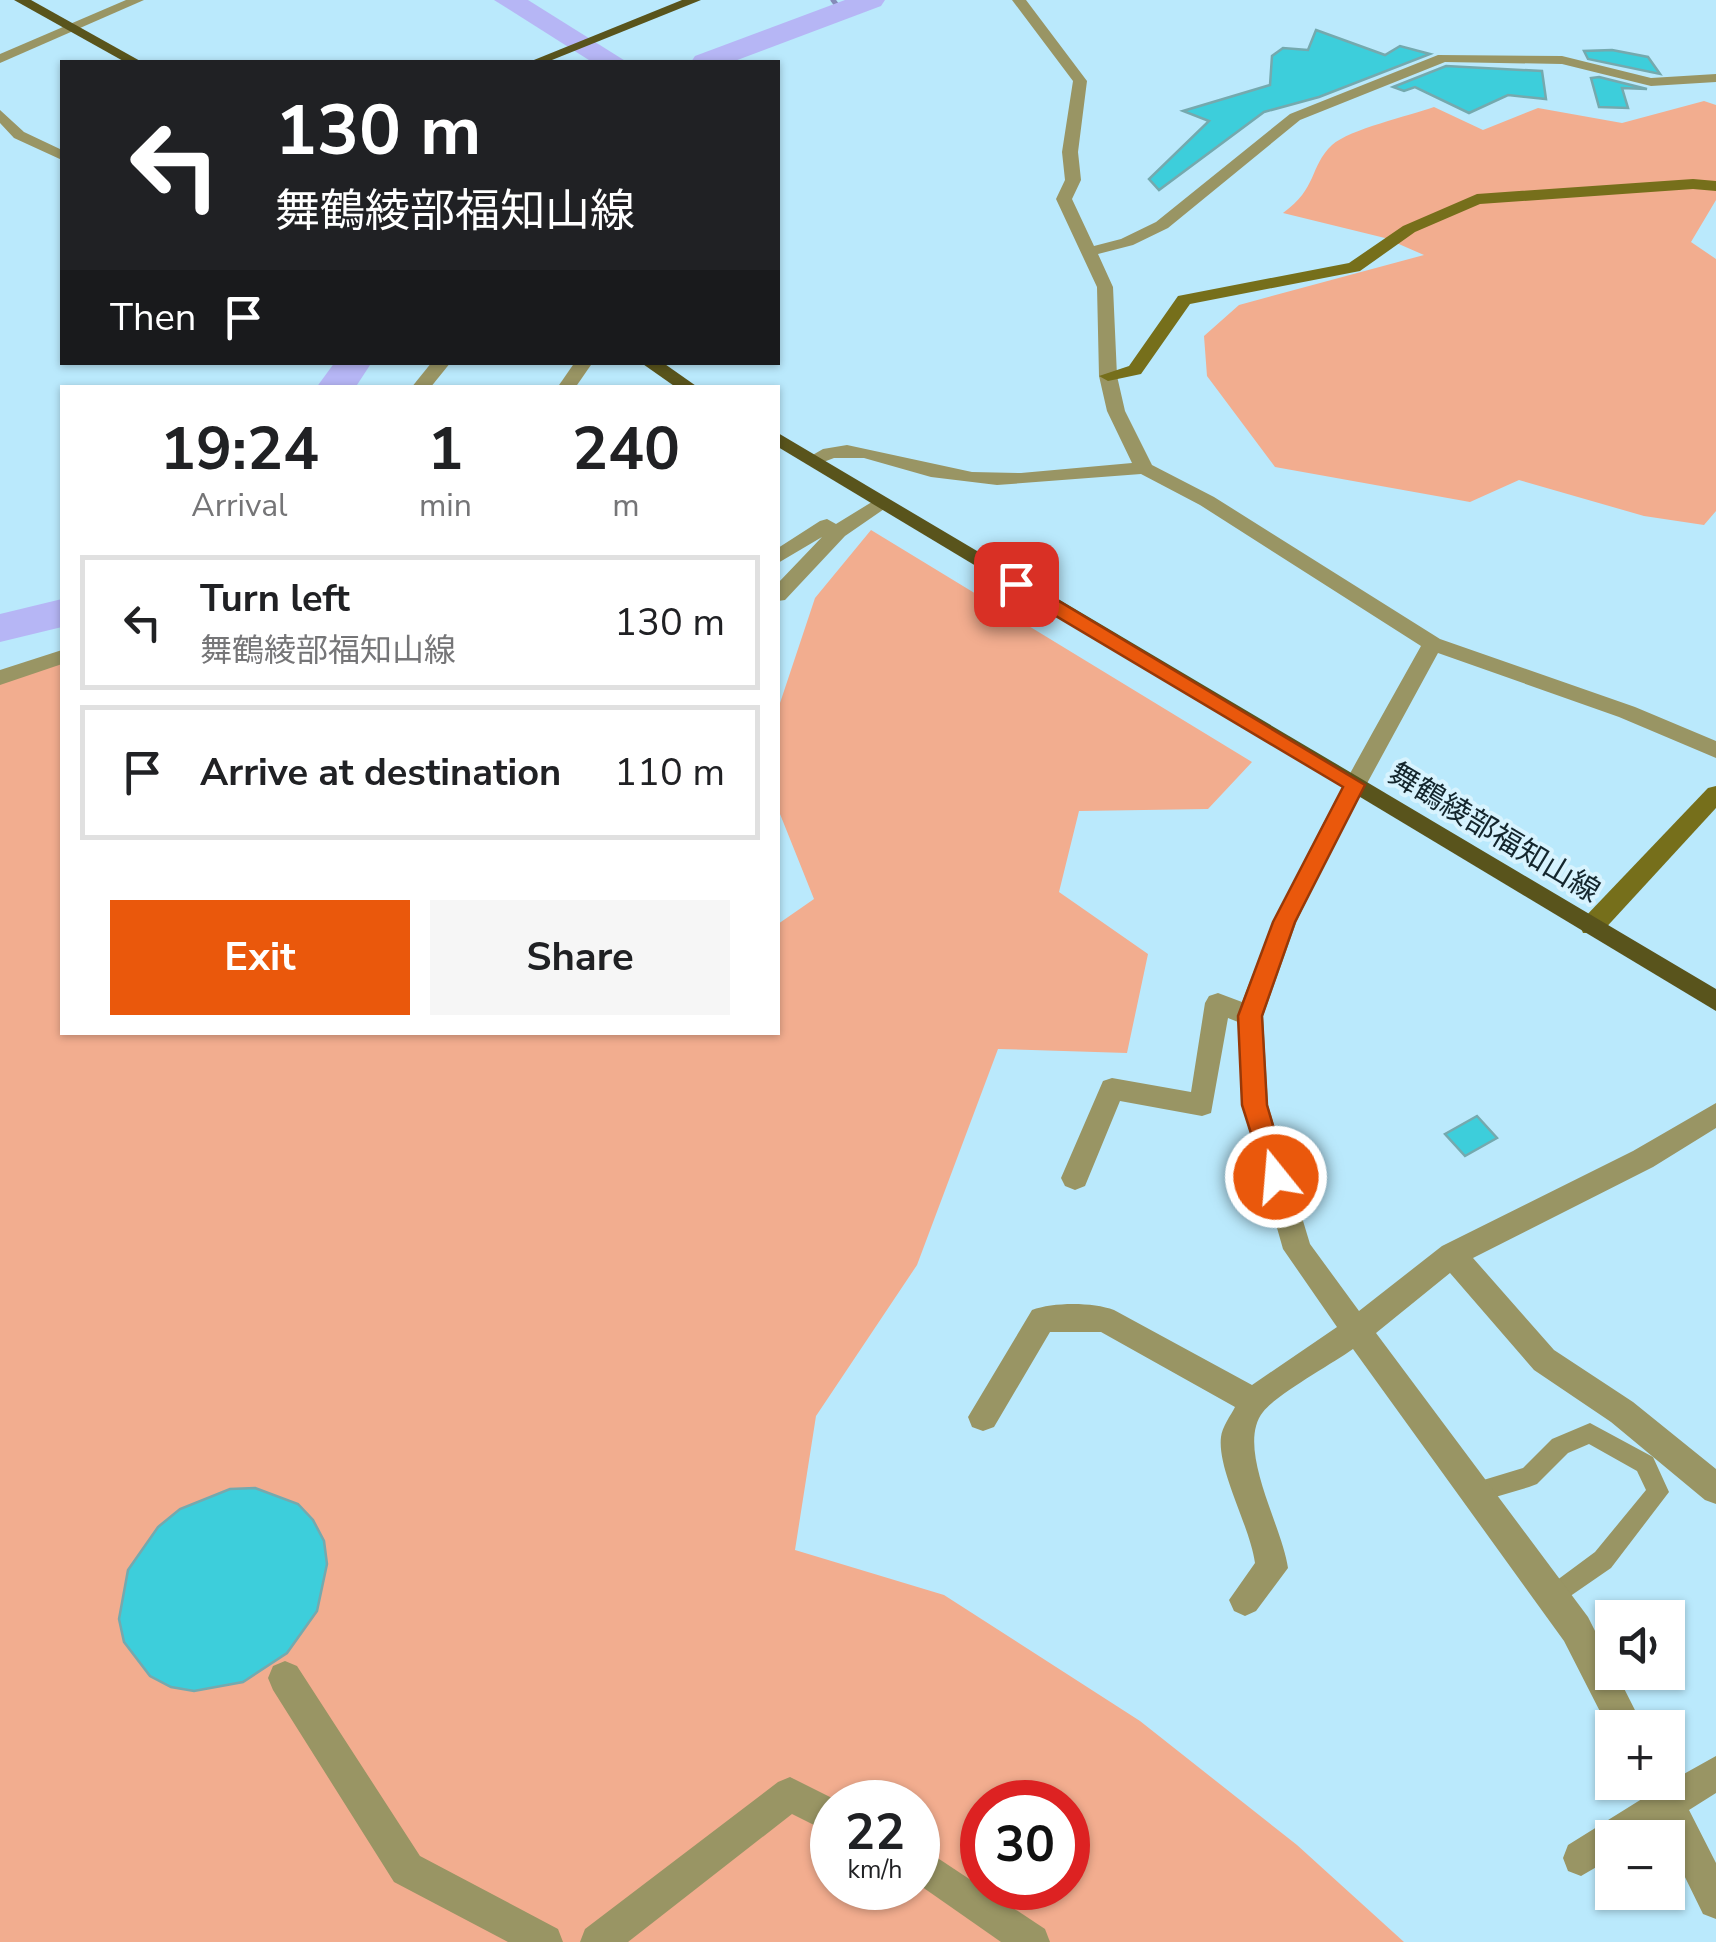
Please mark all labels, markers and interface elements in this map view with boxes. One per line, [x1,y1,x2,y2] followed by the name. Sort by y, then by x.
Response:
[275,83,481,179] text: 130 m
[110,100,240,230] icon: left
[275,181,635,242] text: 舞鶴綾部福知山線
[216,290,271,345] icon: arrive
[110,292,196,343] text: Then
[160,408,319,490] text: 19:24
[427,408,463,490] text: 1
[572,408,680,490] text: 240
[191,484,288,527] text: Arrival
[419,484,472,527] text: min
[612,484,640,527] text: m
[974,542,1059,627] pin
[989,557,1044,612] icon: arrive
[200,573,350,624] text: Turn left
[115,595,170,650] icon: left
[614,597,725,648] text: 130 m
[200,629,456,672] text: 舞鶴綾部福知山線
[115,745,170,800] icon: arrive
[200,747,561,798] text: Arrive at destination
[614,747,725,798] text: 110 m
[1381,754,1607,912] street label: 舞鶴綾部福知山線
[110,900,410,1015] button: Exit
[430,900,730,1015] button: Share
[1224,1125,1328,1229] position arrow
[1595,1600,1685,1910] map controls
[1595,1600,1685,1690] button: sound
[1595,1710,1685,1800] button: +
[960,1780,1090,1910] speed limit sign: 30
[845,1798,905,1867] text: 22
[1595,1820,1685,1910] button: −
[847,1853,903,1887] text: km/h

